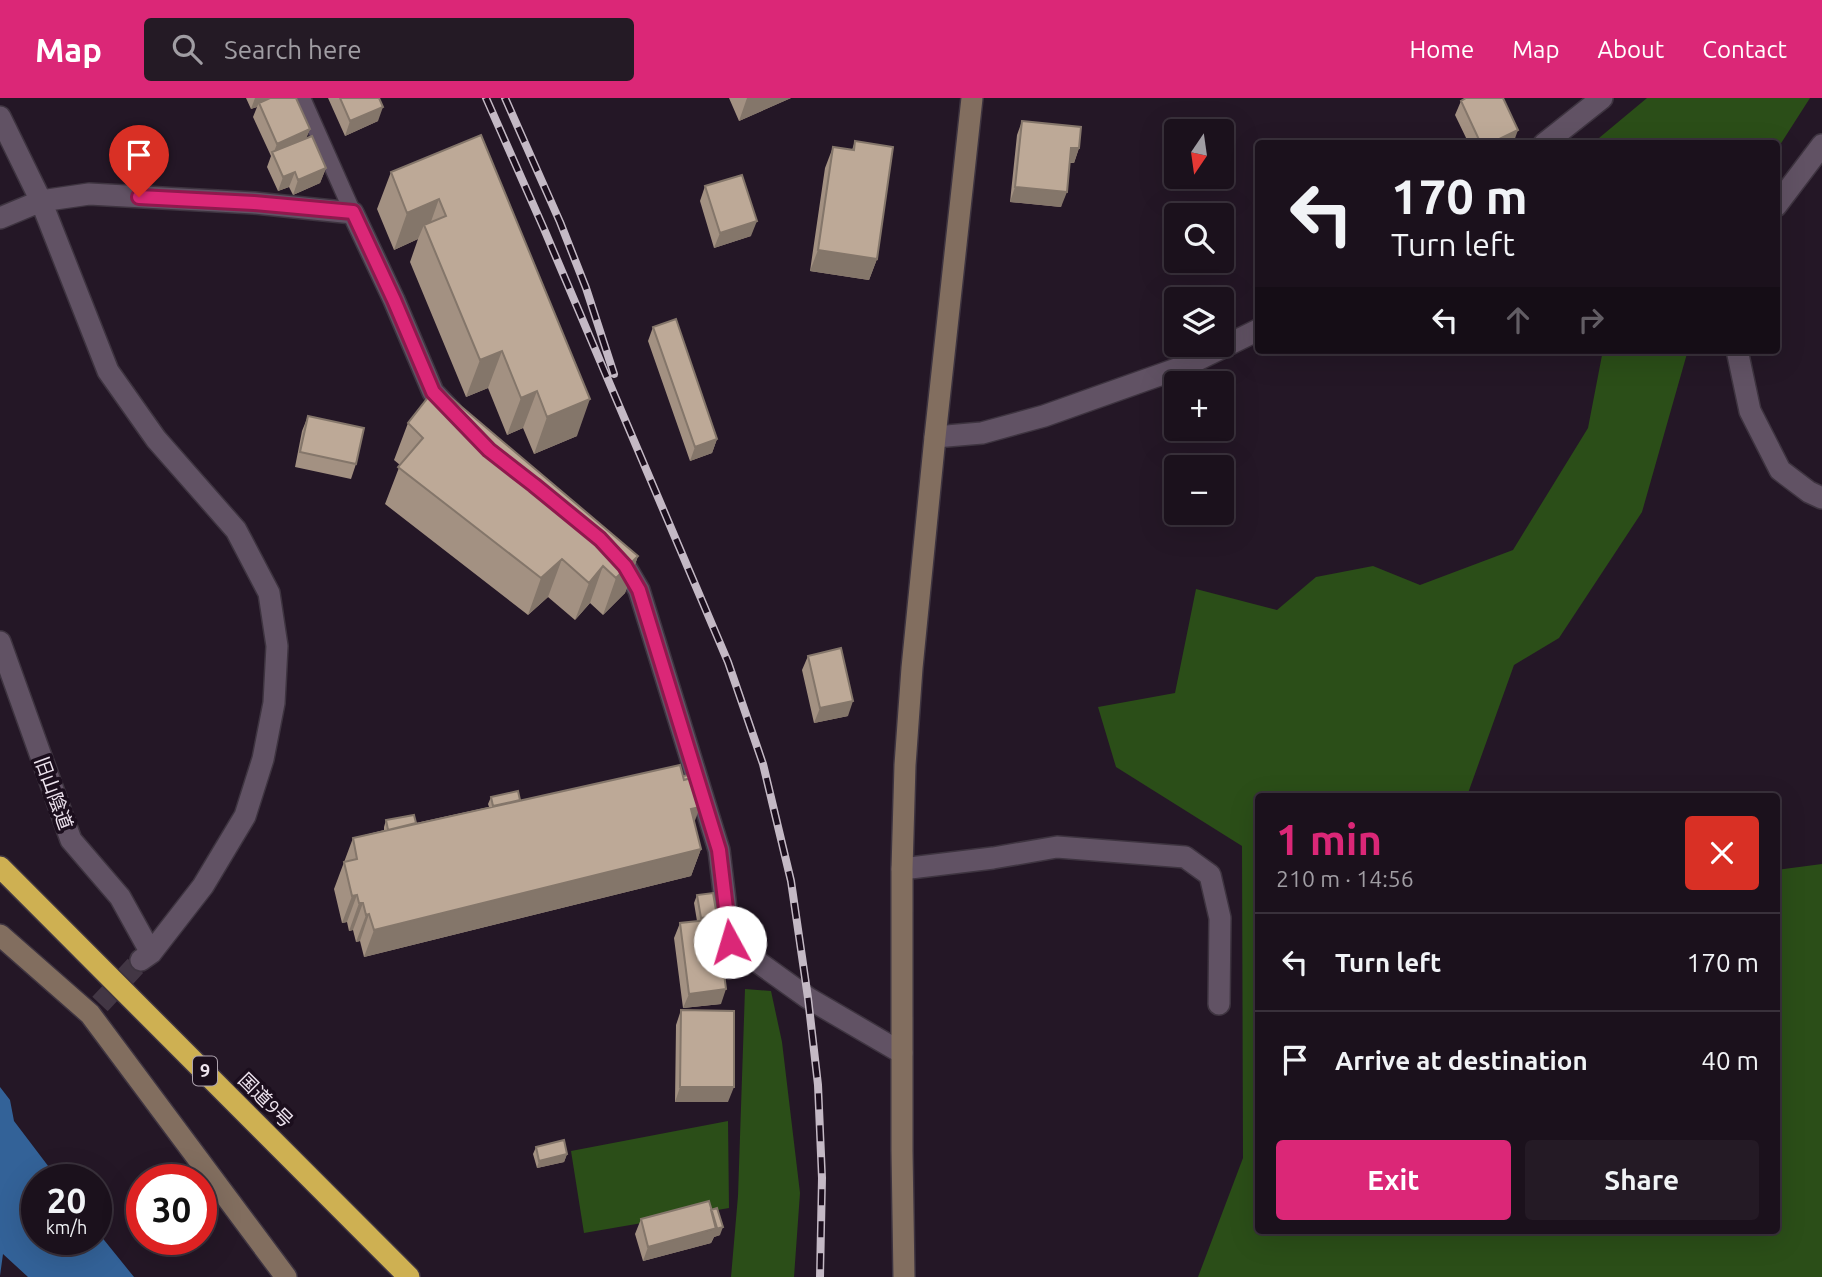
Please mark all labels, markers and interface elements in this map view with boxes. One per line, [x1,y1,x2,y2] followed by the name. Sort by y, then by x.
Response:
[144,18,634,81] search box
[168,30,206,68] icon: search
[35,31,102,68] text: Map
[224,35,362,64] text: Search here
[1409,36,1474,63] text: Home
[1512,36,1559,63] text: Map
[1597,36,1664,63] text: About
[1702,36,1787,63] text: Contact
[1164,119,1234,189] north arrow
[1164,119,1234,525] map controls
[109,125,169,197] pin
[120,136,158,174] icon: arrive
[1276,168,1367,259] icon: left
[1391,168,1528,223] text: 170 m
[1164,203,1234,273] button: search
[1391,226,1515,262] text: Turn left
[1164,287,1234,357] button: layers
[1426,301,1464,339] icon: left
[1499,301,1537,339] icon: ahead
[1572,301,1610,339] icon: right
[1164,371,1234,441] button: +
[1164,455,1234,525] button: −
[31,754,77,832] street label: 旧山陰道
[1276,816,1382,863] text: 1 min
[1685,816,1759,890] button: close
[1276,866,1414,891] text: 210 m · 14:56
[693,905,767,979] position arrow
[1276,943,1314,981] icon: left
[1335,948,1441,977] text: Turn left
[1687,948,1759,977] text: 170 m
[1276,1041,1314,1079] icon: arrive
[1335,1046,1588,1075] text: Arrive at destination
[1701,1046,1759,1075] text: 40 m
[193,1056,217,1086] road number: 9
[234,1068,298,1132] street label: 国道9号
[1276,1140,1511,1220] button: Exit
[1525,1140,1759,1220] button: Share
[126,1164,217,1255] speed limit sign: 30
[47,1180,86,1220] text: 20
[46,1217,87,1237] text: km/h

